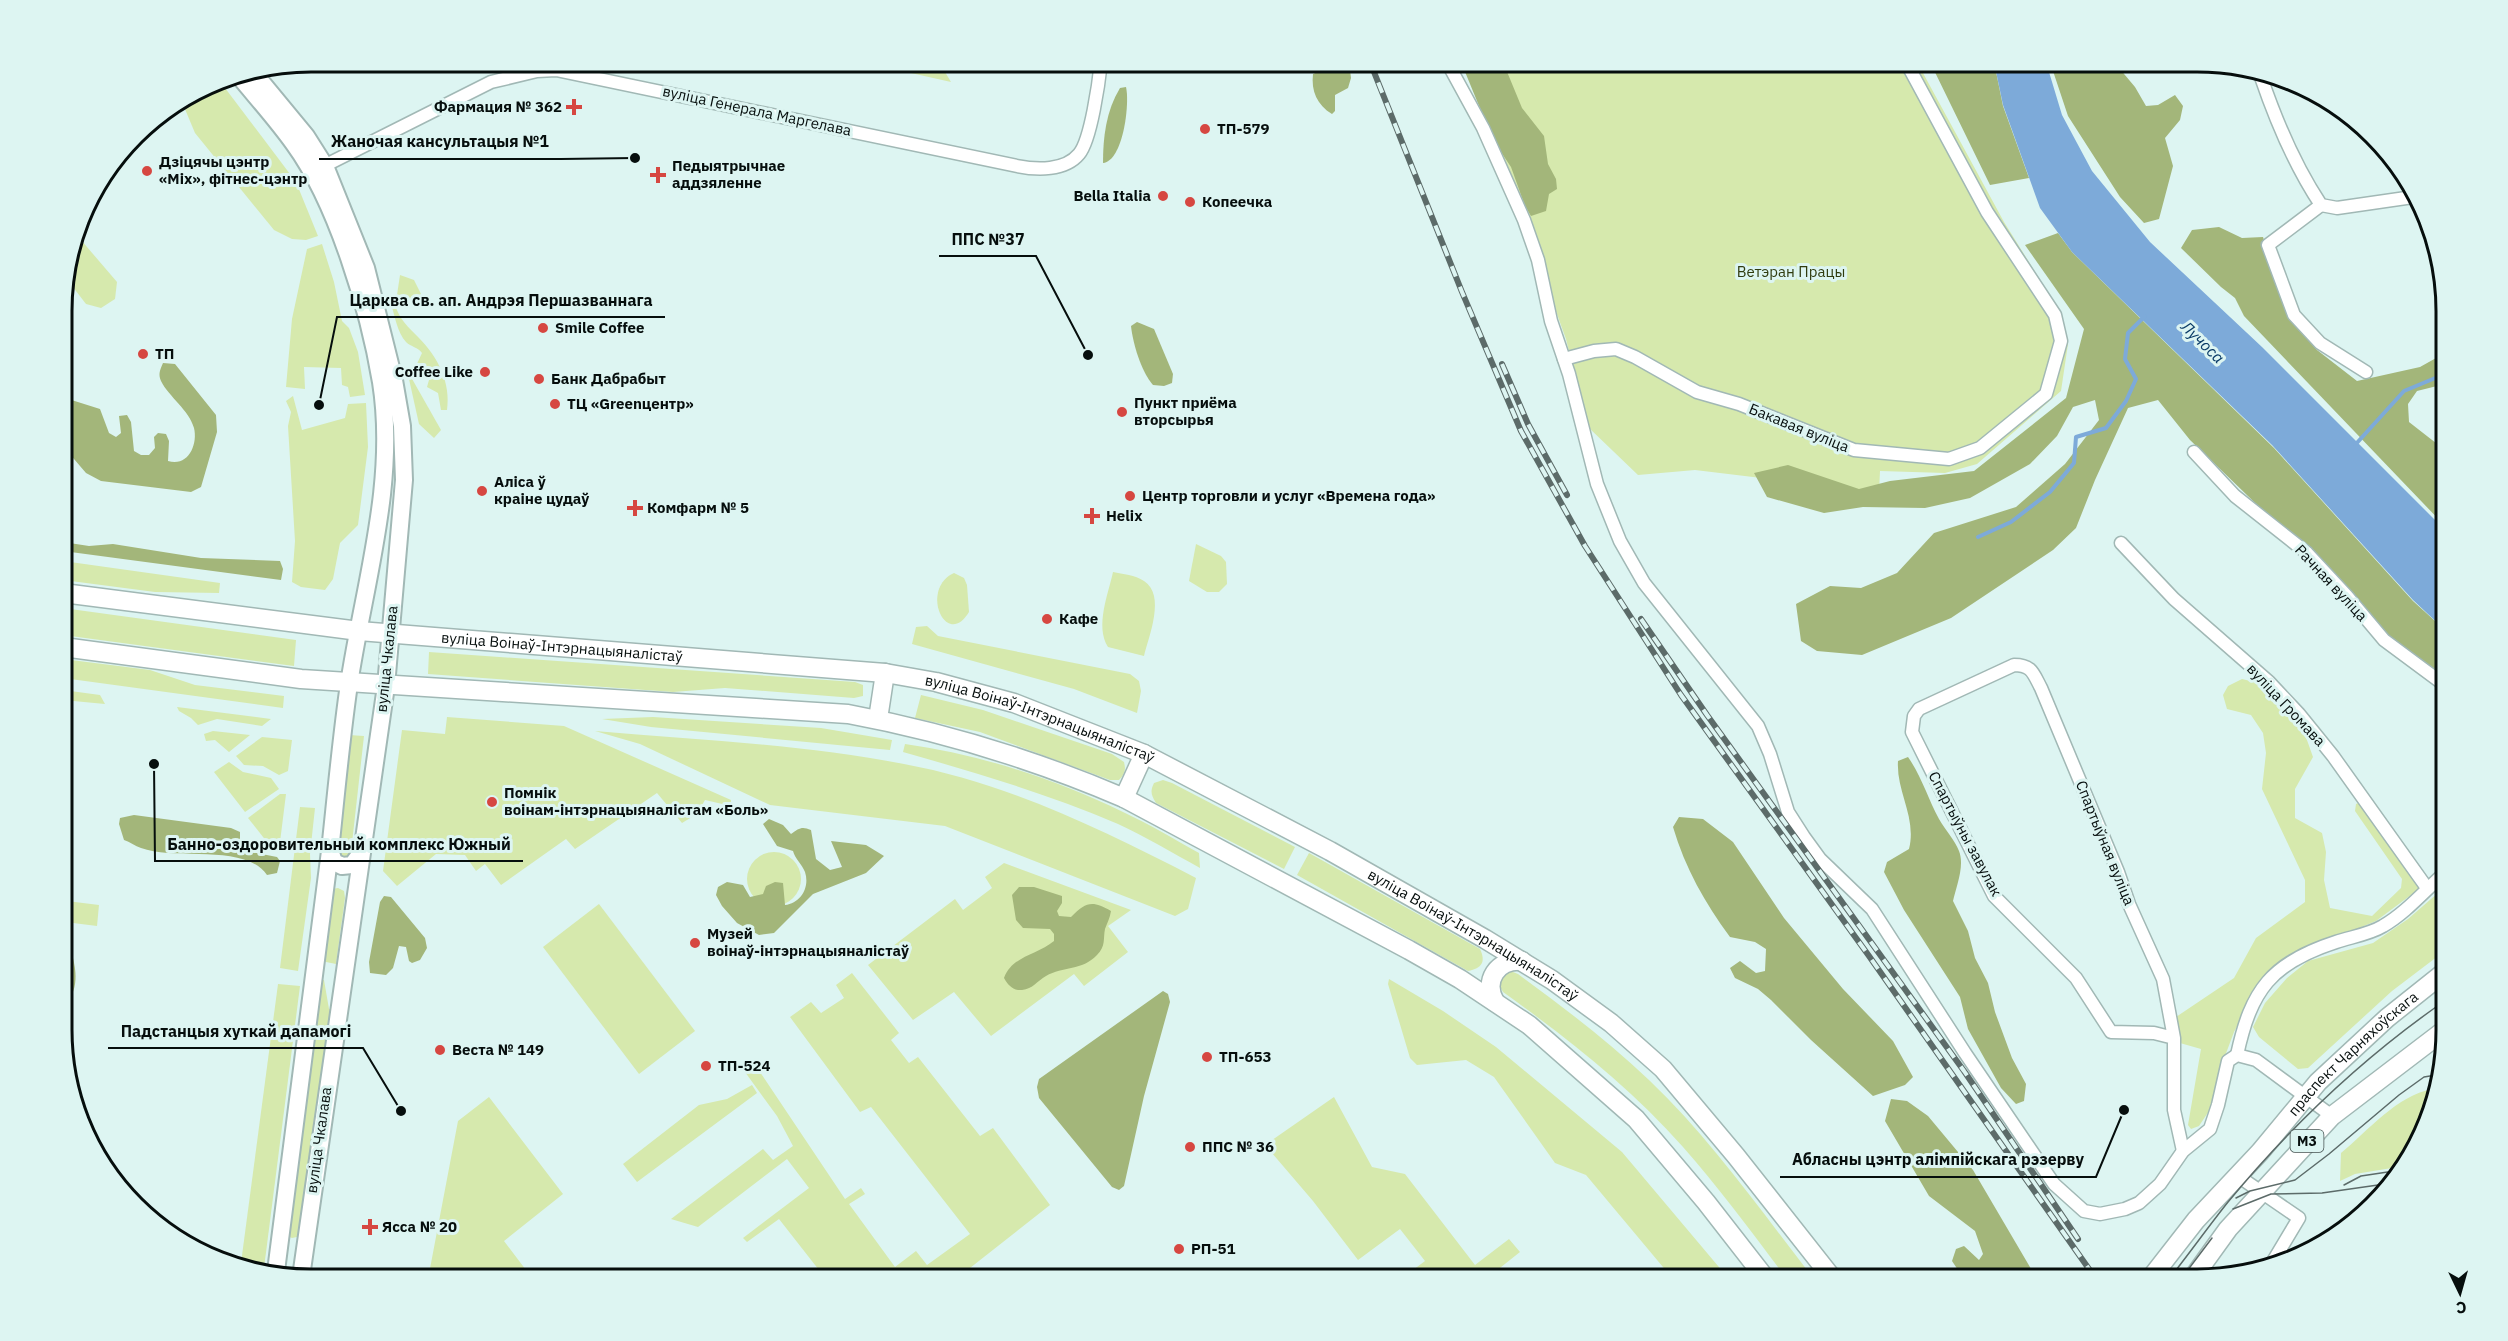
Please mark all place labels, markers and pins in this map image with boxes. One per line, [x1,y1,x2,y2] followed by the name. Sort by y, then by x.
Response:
[434,97,562,116] place label: Фармация № 362
[567,100,581,114] marker: Фармация № 362
[1217,119,1269,138] place label: ТП-579
[1198,122,1212,136] marker: ТП-579
[319,125,561,159] callout: Жаночая кансультацыя №1
[159,152,307,188] place label: Дзіцячы цэнтр «Mix», фітнес-цэнтр
[672,156,785,192] place label: Педыятрычнае аддзяленне
[140,164,154,178] marker: Дзіцячы цэнтр «Mix», фітнес-цэнтр
[649,166,667,184] marker: Педыятрычнае аддзяленне
[1073,186,1151,205] place label: Bella Italia
[1156,189,1170,203] marker: Bella Italia
[1202,192,1273,211] place label: Копеечка
[1183,195,1197,209] marker: Копеечка
[939,222,1036,256] callout: ППС №37
[337,283,665,317] callout: Царква св. ап. Андрэя Першазваннага
[555,318,644,337] place label: Smile Coffee
[536,321,550,335] marker: Smile Coffee
[155,344,174,363] place label: ТП
[136,347,150,361] marker: ТП
[395,362,473,381] place label: Coffee Like
[478,365,492,379] marker: Coffee Like
[551,369,666,388] place label: Банк Дабрабыт
[532,372,546,386] marker: Банк Дабрабыт
[1134,393,1237,429] place label: Пункт приёма вторсырья
[567,394,694,413] place label: ТЦ «Greenцентр»
[548,397,562,411] marker: ТЦ «Greenцентр»
[1115,405,1129,419] marker: Пункт приёма вторсырья
[494,472,589,508] place label: Аліса ў краіне цудаў
[475,484,489,498] marker: Аліса ў краіне цудаў
[1142,486,1435,505] place label: Центр торговли и услуг «Времена года»
[1123,489,1137,503] marker: Центр торговли и услуг «Времена года»
[647,498,749,517] place label: Комфарм № 5
[628,501,642,515] marker: Комфарм № 5
[1106,506,1143,525] place label: Helix
[1083,507,1101,525] marker: Helix
[1059,609,1098,628] place label: Кафе
[1040,612,1054,626] marker: Кафе
[504,783,768,819] place label: Помнік воінам-інтэрнацыяналістам «Боль»
[485,795,499,809] marker: Помнік воінам-інтэрнацыяналістам «Боль»
[155,827,523,861] callout: Банно-оздоровительный комплекс Южный
[707,924,909,960] place label: Музей воінаў-інтэрнацыяналістаў
[688,936,702,950] marker: Музей воінаў-інтэрнацыяналістаў
[108,1014,363,1048] callout: Падстанцыя хуткай дапамогі
[452,1040,544,1059] place label: Веста № 149
[433,1043,447,1057] marker: Веста № 149
[1219,1047,1271,1066] place label: ТП-653
[1200,1050,1214,1064] marker: ТП-653
[718,1056,770,1075] place label: ТП-524
[699,1059,713,1073] marker: ТП-524
[1202,1137,1274,1156] place label: ППС № 36
[1183,1140,1197,1154] marker: ППС № 36
[1780,1143,2096,1177] callout: Абласны цэнтр алімпійскага рэзерву
[382,1217,457,1236] place label: Ясса № 20
[363,1220,377,1234] marker: Ясса № 20
[1191,1239,1236,1258] place label: РП-51
[1172,1242,1186,1256] marker: РП-51

